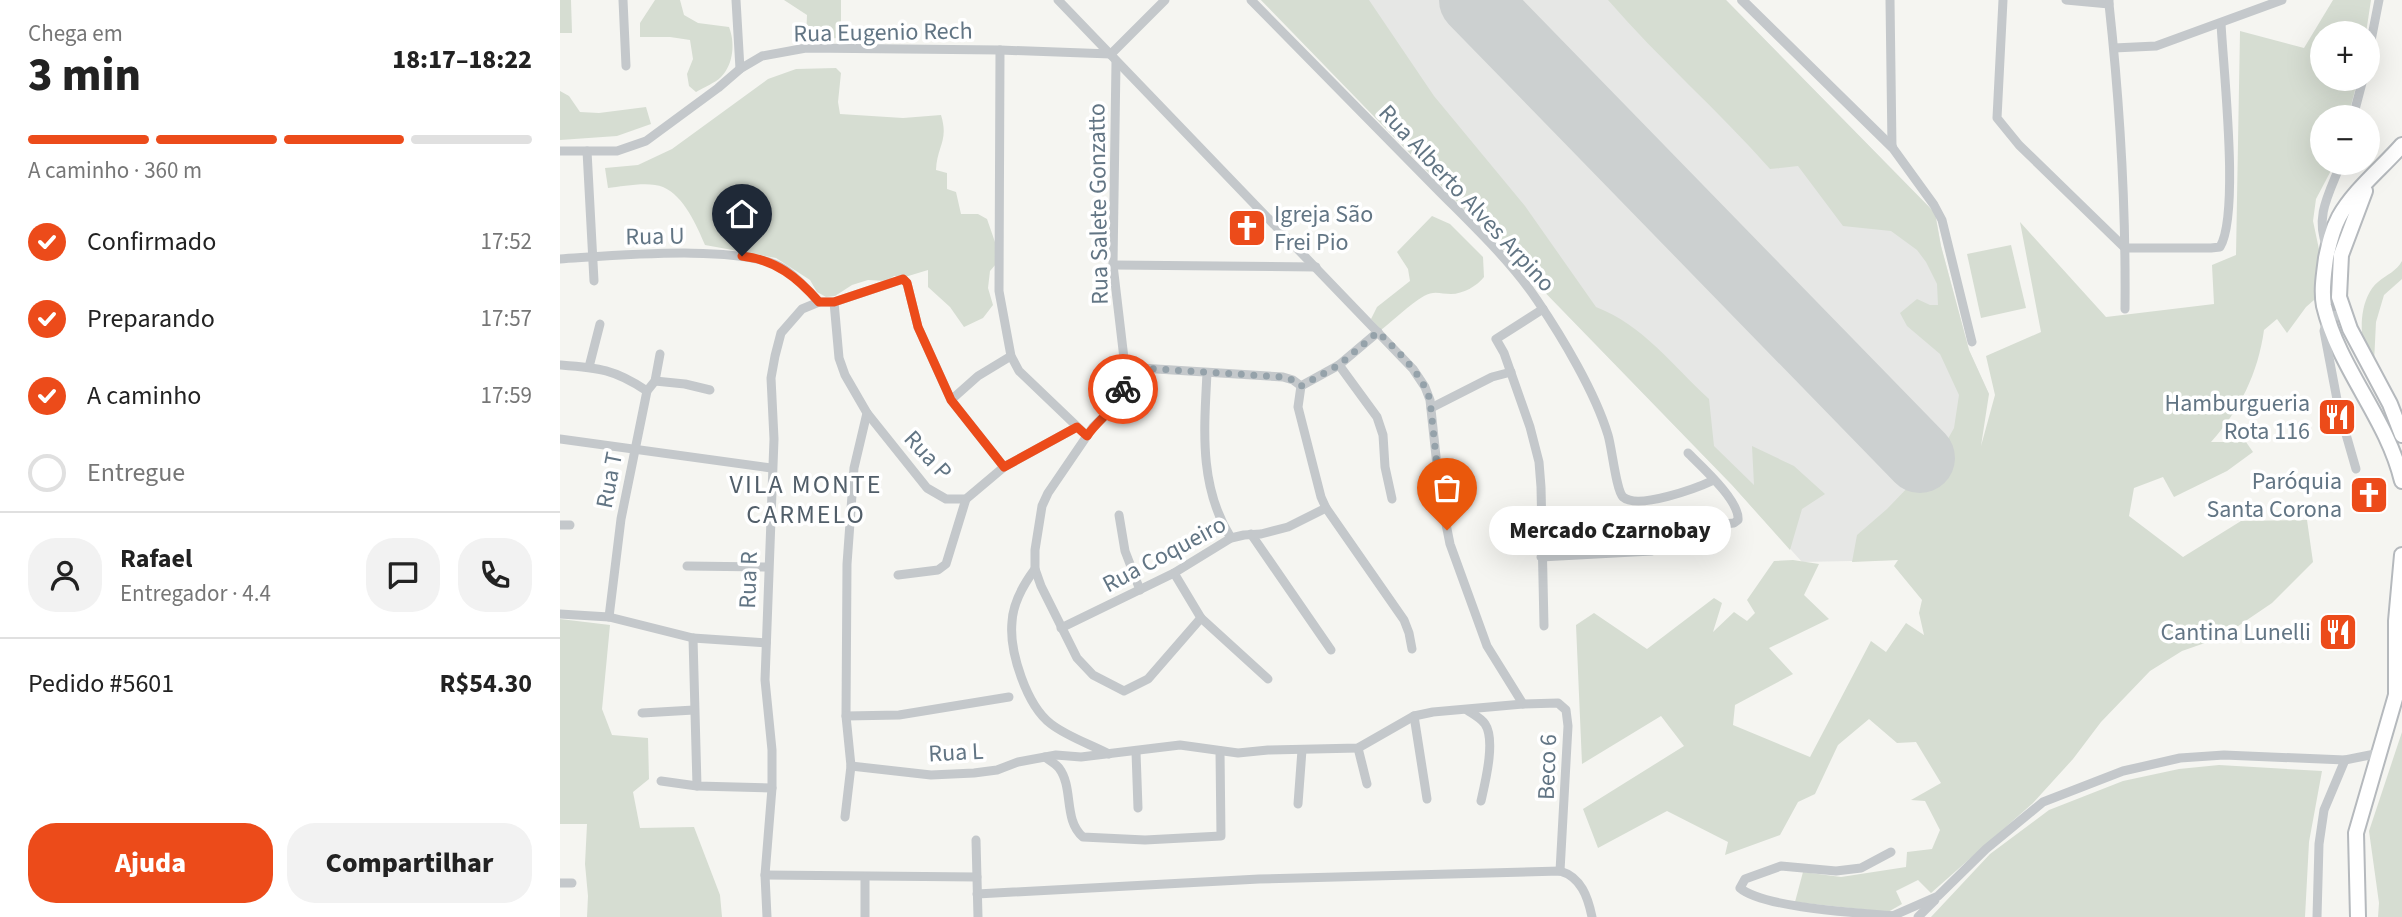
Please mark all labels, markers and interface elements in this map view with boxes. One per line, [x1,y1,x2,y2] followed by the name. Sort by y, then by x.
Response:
[793,13,973,52] street label: Rua Eugenio Rech
[28,17,123,50] text: Chega em
[2310,21,2380,175] map controls
[2310,21,2380,91] button: +
[392,41,532,78] text: 18:17–18:22
[28,43,141,108] text: 3 min
[1370,97,1563,300] street label: Rua Alberto Alves Arpino
[1079,103,1118,305] street label: Rua Salete Gonzatto
[2310,105,2380,175] button: −
[28,154,202,187] text: A caminho · 360 m
[712,184,772,256] pin
[723,195,761,233] icon: home
[1274,197,1373,260] place label: Igreja São Frei Pio
[1226,207,1268,249] church icon: Igreja São Frei Pio
[625,218,685,255] street label: Rua U
[28,223,66,261] icon: check
[87,223,216,260] text: Confirmado
[481,225,532,258] text: 17:52
[28,300,66,338] icon: check
[87,300,215,337] text: Preparando
[481,302,532,335] text: 17:57
[1088,354,1158,424] courier
[1104,370,1142,408] icon: bike
[28,377,66,415] icon: check
[87,377,201,414] text: A caminho
[481,379,532,412] text: 17:59
[2165,386,2310,449] place label: Hamburgueria Rota 116
[2316,396,2358,438] restaurant icon: Hamburgueria Rota 116
[895,422,960,488] street label: Rua P
[587,449,632,511] street label: Rua T
[87,454,185,491] text: Entregue
[1417,458,1477,530] pin
[2206,464,2342,527] place label: Paróquia Santa Corona
[730,466,882,533] district label: VILA MONTE CARMELO
[1428,469,1466,507] icon: bag
[2348,474,2390,516] church icon: Paróquia Santa Corona
[1489,505,1730,554] callout: Mercado Czarnobay
[1096,507,1232,602] street label: Rua Coqueiro
[1509,514,1711,547] text: Mercado Czarnobay
[28,538,102,612] button: person
[366,538,440,612] button: chat
[458,538,532,612] button: phone
[120,540,192,577] text: Rafael
[730,550,767,609] street label: Rua R
[120,577,271,610] text: Entregador · 4.4
[2317,611,2359,653] restaurant icon: Cantina Lunelli
[2160,615,2311,650] place label: Cantina Lunelli
[28,665,174,702] text: Pedido #5601
[440,665,532,702] text: R$54.30
[1529,733,1566,801] street label: Beco 6
[928,734,985,771] street label: Rua L
[28,823,273,903] button: Ajuda
[287,823,532,903] button: Compartilhar

